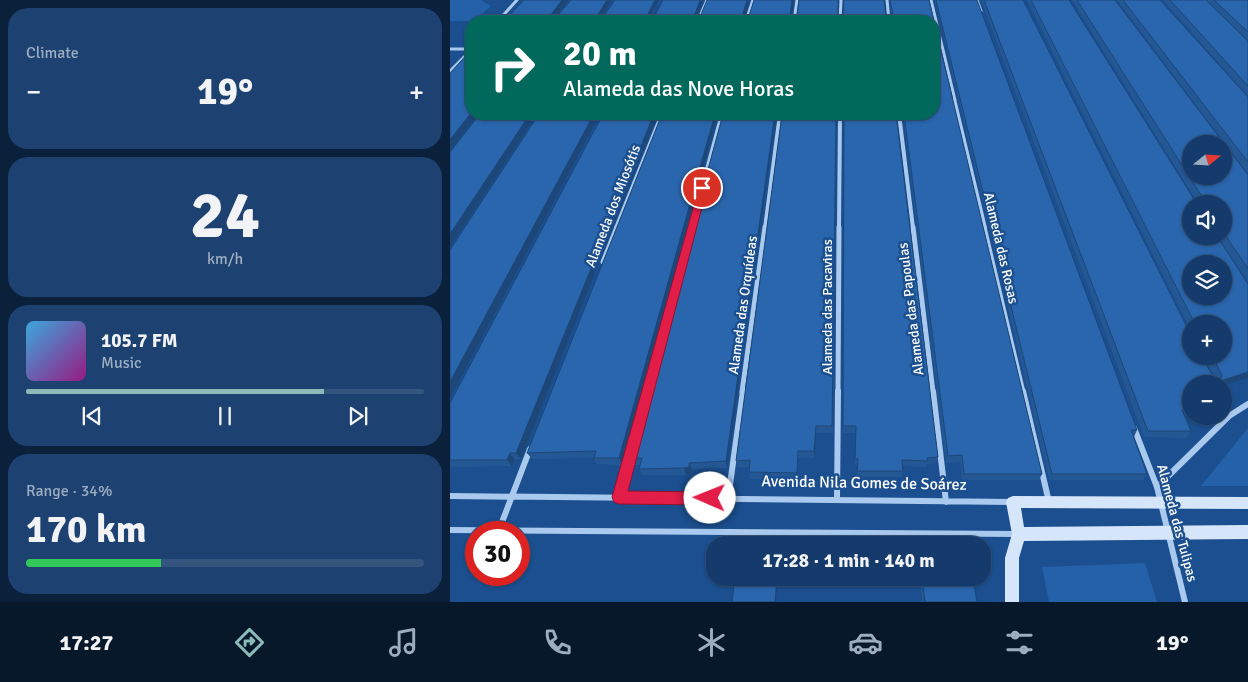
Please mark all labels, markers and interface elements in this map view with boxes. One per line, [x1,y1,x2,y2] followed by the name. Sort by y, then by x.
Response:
[563,32,637,75] text: 20 m
[480,35,545,100] icon: right
[26,43,79,63] text: Climate
[197,68,253,115] text: 19°
[26,75,41,109] text: −
[409,75,424,109] text: +
[563,75,794,102] text: Alameda das Nove Horas
[1182,135,1232,185] north arrow
[1182,135,1232,425] map controls
[582,142,644,270] street label: Alameda dos Miosótis
[681,167,723,209] pin
[688,174,716,202] icon: arrive
[190,176,260,256] text: 24
[980,191,1022,305] street label: Alameda das Rosas
[1182,195,1232,245] button: sound
[725,235,761,375] street label: Alameda das Orquídeas
[819,239,836,375] street label: Alameda das Pacaviras
[894,242,928,376] street label: Alameda das Papoulas
[207,249,243,269] text: km/h
[1182,255,1232,305] button: layers
[1182,315,1232,365] button: +
[101,329,178,353] text: 105.7 FM
[101,353,142,373] text: Music
[1182,375,1232,425] button: −
[78,402,106,430] icon: previous
[211,402,239,430] icon: pause
[344,402,372,430] icon: next
[1153,462,1201,584] street label: Alameda das Tulipas
[683,471,735,523] position arrow
[761,471,967,495] street label: Avenida Nila Gomes de Soárez
[26,481,112,501] text: Range · 34%
[26,506,147,553] text: 170 km
[465,521,530,586] speed limit sign: 30
[762,549,935,573] text: 17:28 · 1 min · 140 m
[232,625,267,660] icon: directions
[386,625,421,660] icon: music
[540,625,575,660] icon: phone
[694,625,729,660] icon: climate
[848,625,883,660] icon: car
[1002,625,1037,660] icon: filters
[59,629,113,656] text: 17:27
[1156,629,1188,656] text: 19°

